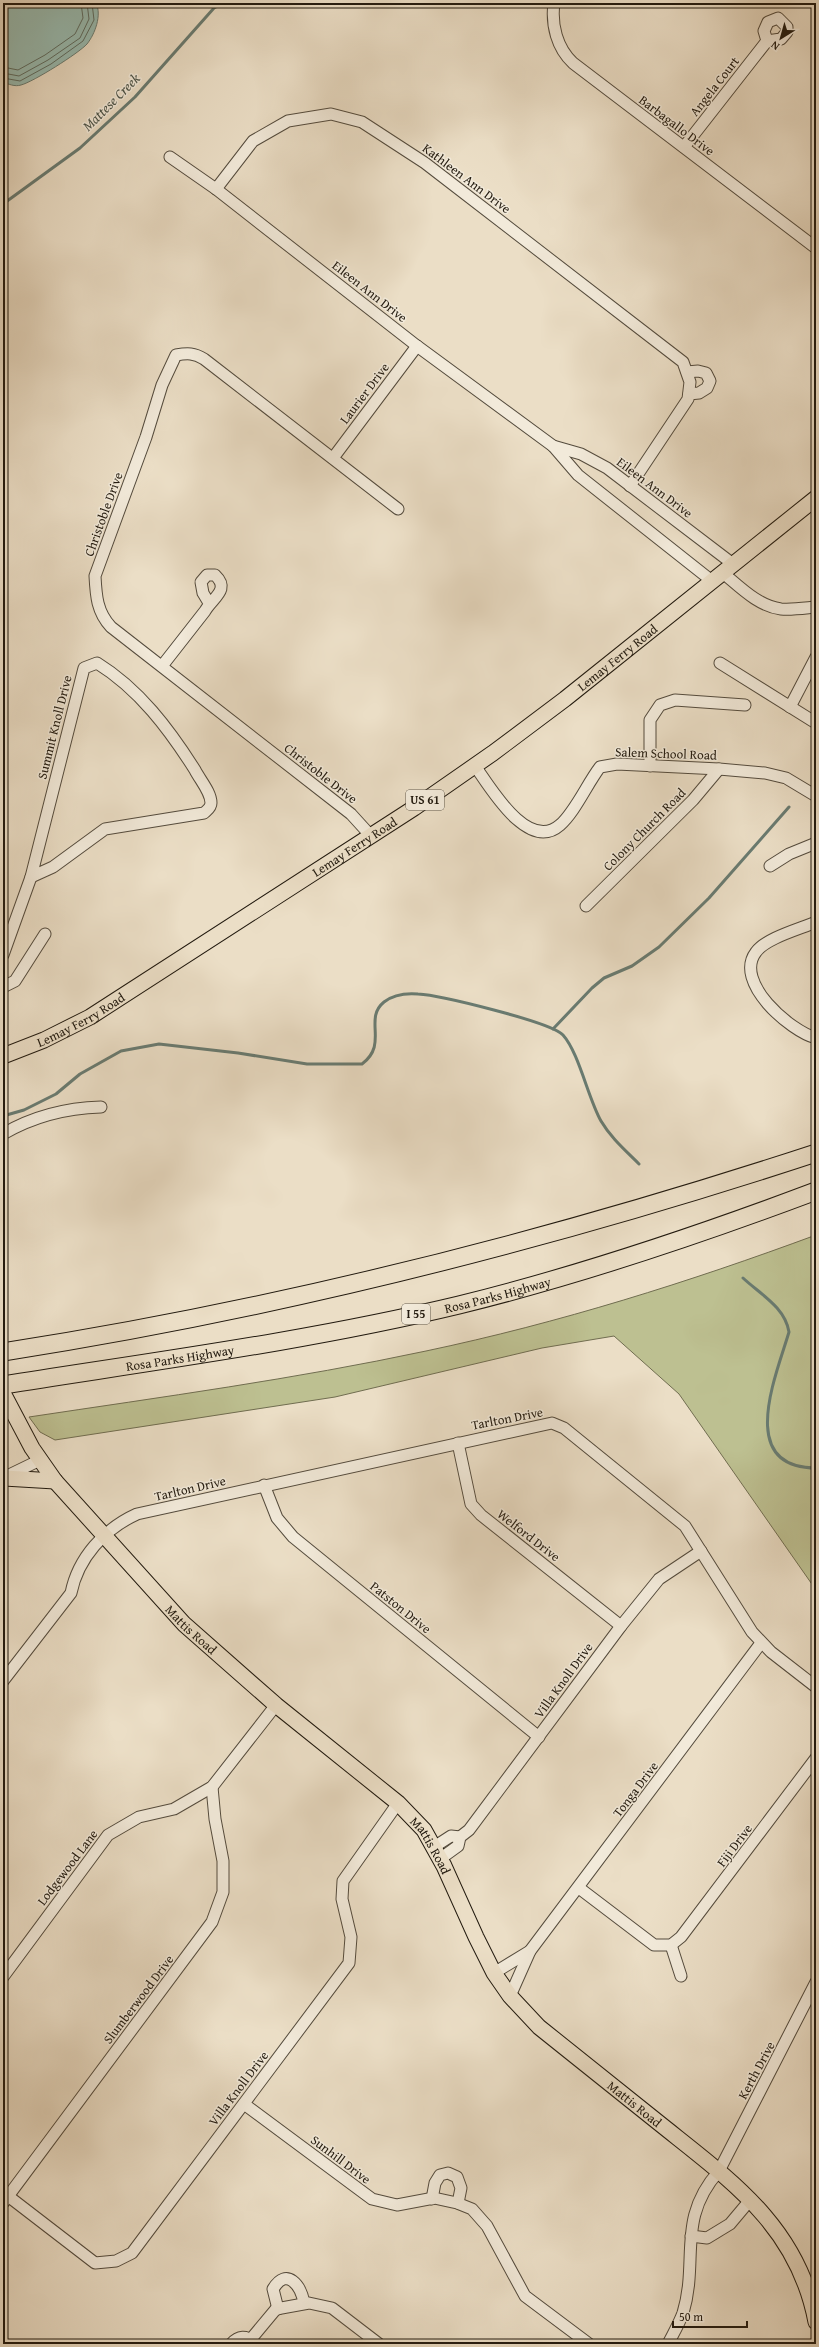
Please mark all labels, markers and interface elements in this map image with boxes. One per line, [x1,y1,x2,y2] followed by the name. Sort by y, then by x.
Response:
[761,18,801,58] north arrow
[767,37,783,55] text: N
[685,52,744,120] street label: Angela Court
[78,68,145,135] water label: Mattese Creek
[635,91,718,160] street label: Barbagallo Drive
[419,139,515,218] street label: Kathleen Ann Drive
[328,256,411,327] street label: Eileen Ann Drive
[335,359,394,428] street label: Laurier Drive
[613,453,697,522] street label: Eileen Ann Drive
[79,469,127,559] street label: Christoble Drive
[573,620,662,696] street label: Lemay Ferry Road
[32,673,77,781] street label: Summit Knoll Drive
[280,739,361,808] street label: Christoble Drive
[615,742,717,765] street label: Salem School Road
[599,784,690,875] street label: Colony Church Road
[406,790,444,810] road number: US 61
[308,812,401,881] street label: Lemay Ferry Road
[34,988,129,1052] street label: Lemay Ferry Road
[443,1272,554,1318] street label: Rosa Parks Highway
[402,1304,430,1324] road number: I 55
[125,1340,236,1376] street label: Rosa Parks Highway
[470,1402,544,1435] street label: Tarlton Drive
[153,1471,228,1506] street label: Tarlton Drive
[493,1505,564,1566] street label: Welford Drive
[366,1577,435,1638] street label: Patston Drive
[161,1601,221,1659] street label: Mattis Road
[529,1639,597,1722] street label: Villa Knoll Drive
[608,1757,663,1821] street label: Tonga Drive
[406,1812,455,1877] street label: Mattis Road
[712,1820,757,1871] street label: Fiji Drive
[33,1825,102,1909] street label: Lodgewood Lane
[99,1951,178,2048] street label: Slumberwood Drive
[733,2038,780,2103] street label: Kerth Drive
[204,2047,273,2130] street label: Villa Knoll Drive
[603,2076,666,2132] street label: Mattis Road
[307,2130,375,2188] street label: Sunhill Drive
[673,2303,747,2329] scale bar
[679,2308,703,2325] text: 50 m

